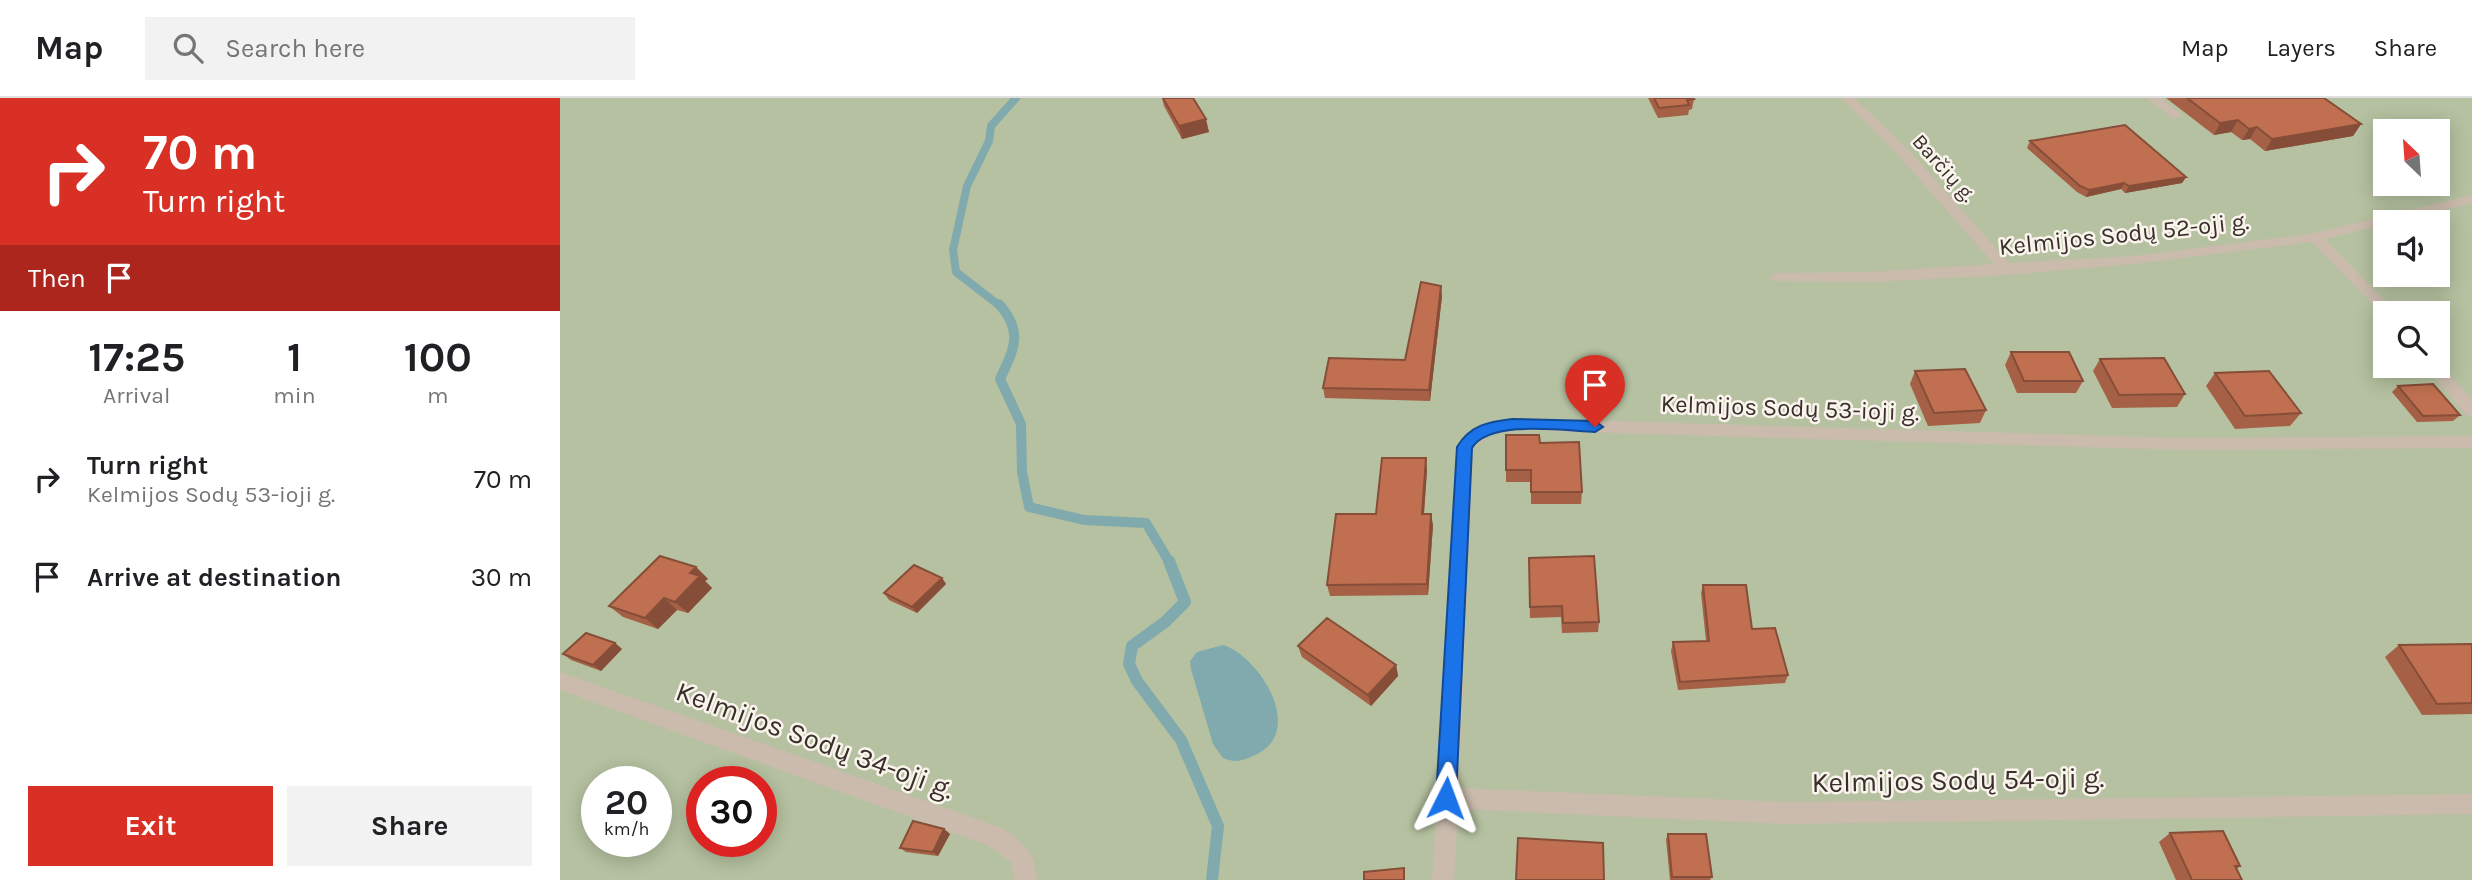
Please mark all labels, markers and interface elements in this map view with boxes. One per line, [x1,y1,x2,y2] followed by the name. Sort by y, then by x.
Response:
[145,17,635,80] search box
[35,29,103,67] text: Map
[169,29,207,67] icon: search
[225,33,365,64] text: Search here
[2181,34,2229,62] text: Map
[2267,34,2336,62] text: Layers
[2374,34,2437,62] text: Share
[2373,119,2450,196] north arrow
[2373,119,2450,378] map controls
[143,124,257,181] text: 70 m
[28,126,119,217] icon: right
[1907,129,1981,207] street label: Barčių g.
[143,183,285,220] text: Turn right
[1998,207,2250,261] street label: Kelmijos Sodų 52-oji g.
[2373,210,2450,287] button: sound
[100,259,138,297] icon: arrive
[28,263,86,294] text: Then
[2373,301,2450,378] button: search
[88,332,185,382] text: 17:25
[287,332,302,382] text: 1
[404,332,472,382] text: 100
[1565,355,1625,427] pin
[1576,366,1614,404] icon: arrive
[103,382,170,409] text: Arrival
[273,382,316,409] text: min
[427,382,449,409] text: m
[1660,389,1920,427] street label: Kelmijos Sodų 53-ioji g.
[87,450,208,481] text: Turn right
[28,460,66,498] icon: right
[474,464,532,495] text: 70 m
[87,481,335,508] text: Kelmijos Sodų 53-ioji g.
[28,558,66,596] icon: arrive
[87,562,341,593] text: Arrive at destination
[471,562,532,593] text: 30 m
[671,674,959,806] street label: Kelmijos Sodų 34-oji g.
[1409,761,1483,835] position arrow
[1811,761,2105,799] street label: Kelmijos Sodų 54-oji g.
[686,766,777,857] speed limit sign: 30
[605,782,648,823] text: 20
[28,786,273,866] button: Exit
[287,786,532,866] button: Share
[604,818,649,840] text: km/h

